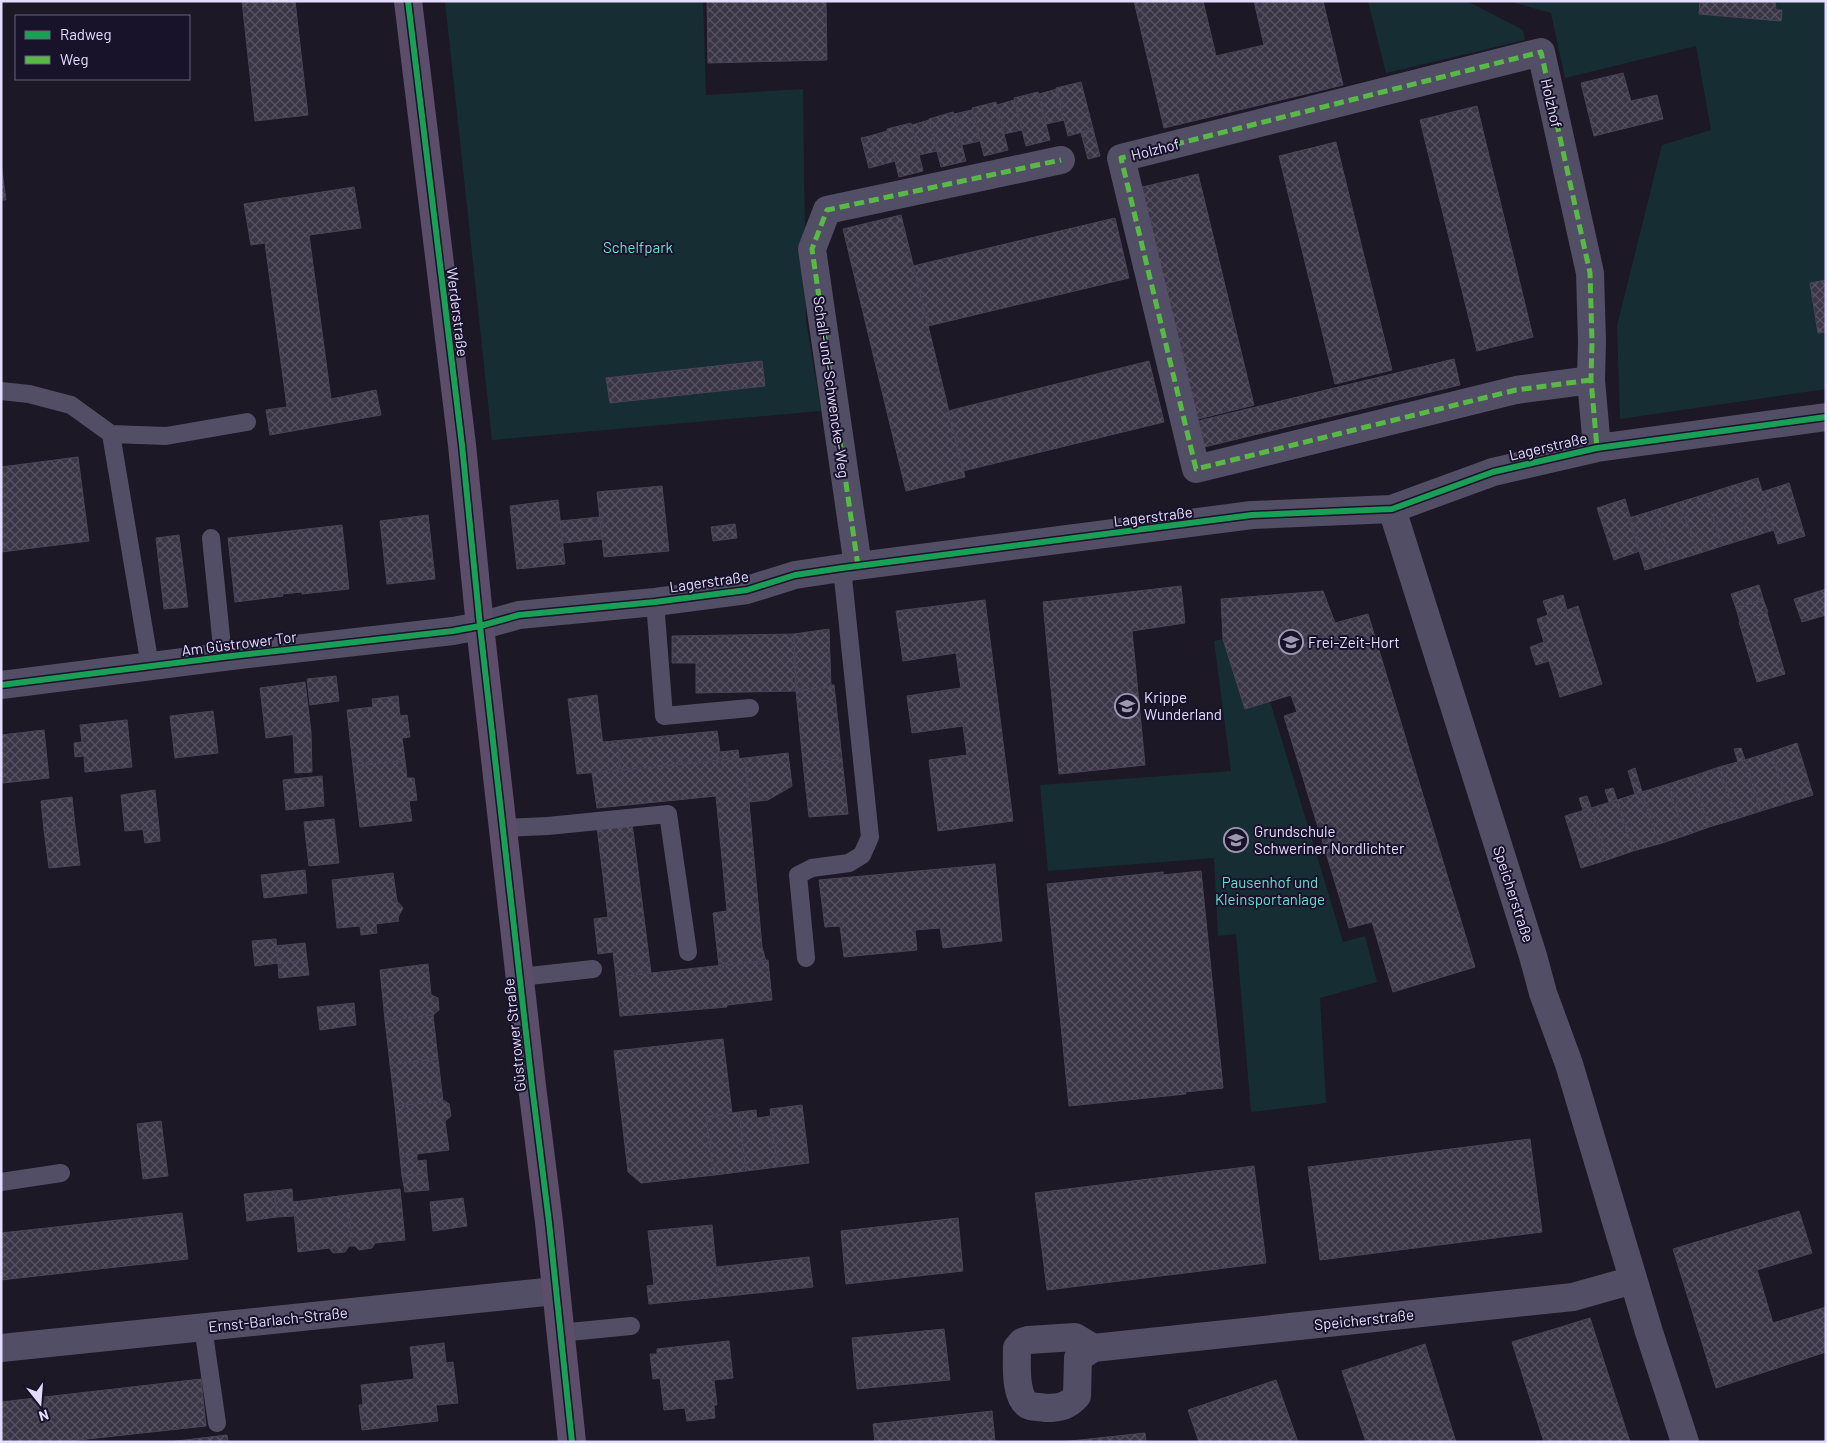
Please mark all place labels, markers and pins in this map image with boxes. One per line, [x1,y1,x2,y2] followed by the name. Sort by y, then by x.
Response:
[1278,629,1304,655] school or university icon: Frei-Zeit-Hort
[1308,633,1400,651] place label: Frei-Zeit-Hort
[1144,688,1222,723] place label: Krippe Wunderland
[1114,693,1140,719] school or university icon: Krippe Wunderland
[1254,822,1405,857] place label: Grundschule Schweriner Nordlichter
[1223,827,1249,853] school or university icon: Grundschule Schweriner Nordlichter

